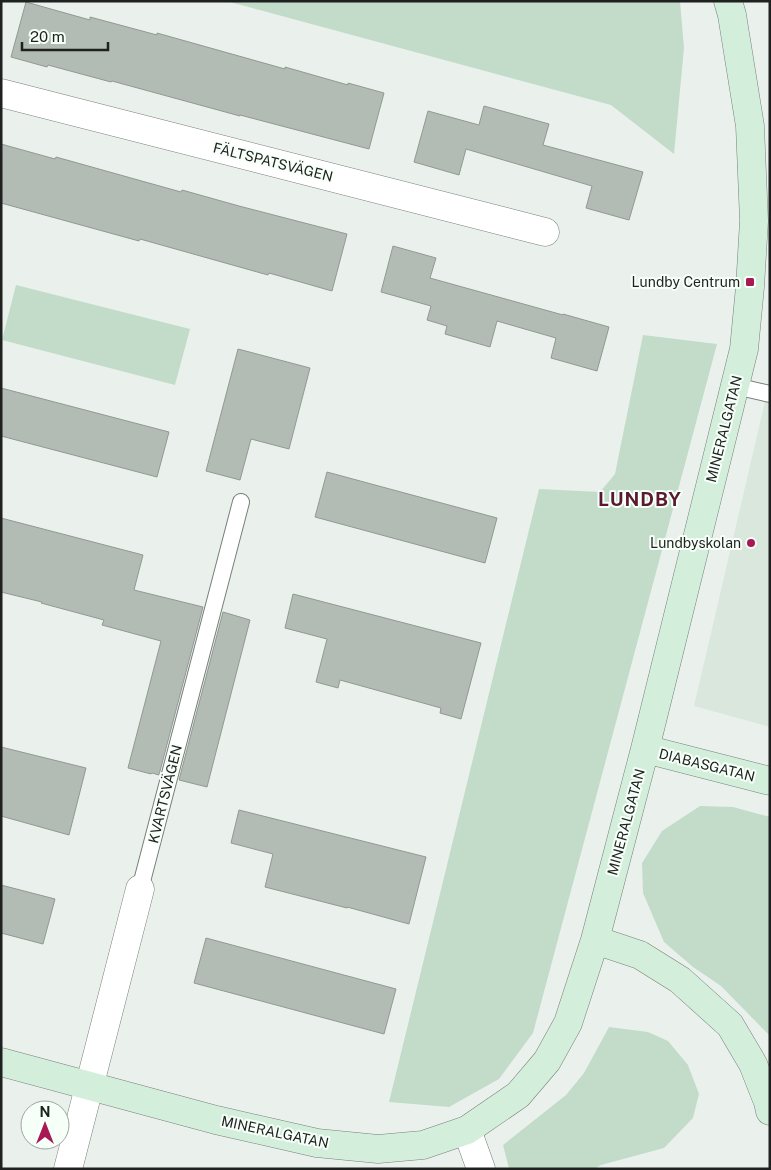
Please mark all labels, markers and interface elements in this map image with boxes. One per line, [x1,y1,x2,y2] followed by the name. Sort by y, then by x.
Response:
[22,20,109,52] scale bar
[30,28,65,45] text: 20 m
[211,137,335,185] street label: FÄLTSPATSVÄGEN
[631,274,740,290] place label: Lundby Centrum
[744,276,756,288] marker: Lundby Centrum
[703,374,745,484] street label: MINERALGATAN
[598,488,682,510] district label: LUNDBY
[650,535,741,551] place label: Lundbyskolan
[745,537,757,549] marker: Lundbyskolan
[143,743,185,845] street label: KVARTSVÄGEN
[657,745,757,785] street label: DIABASGATAN
[604,767,648,877] street label: MINERALGATAN
[20,1100,70,1150] north arrow
[40,1104,50,1120] text: N
[220,1113,330,1151] street label: MINERALGATAN

